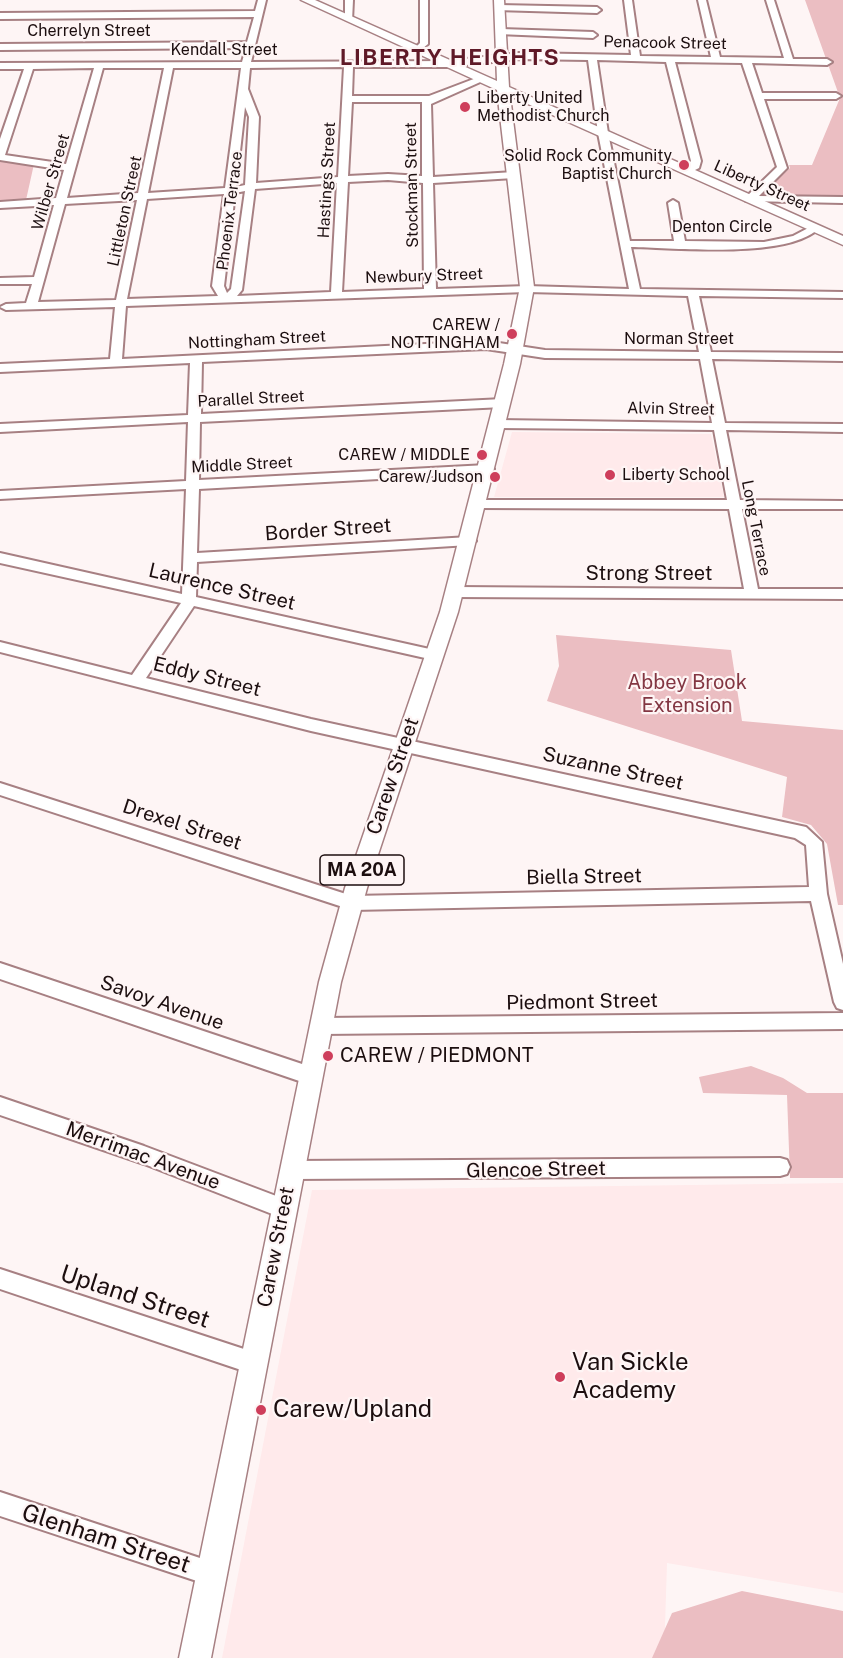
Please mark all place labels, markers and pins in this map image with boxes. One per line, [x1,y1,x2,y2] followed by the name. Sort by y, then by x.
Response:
[477,88,609,126] place label: Liberty United Methodist Church
[458,100,472,114] marker: Liberty United Methodist Church
[504,146,672,184] place label: Solid Rock Community Baptist Church
[677,158,691,172] marker: Solid Rock Community Baptist Church
[391,315,500,353] place label: CAREW / NOTTINGHAM
[505,327,519,341] marker: CAREW / NOTTINGHAM
[338,445,470,465] place label: CAREW / MIDDLE
[475,448,489,462] marker: CAREW / MIDDLE
[622,465,730,485] place label: Liberty School
[379,467,483,487] place label: Carew/Judson
[603,468,617,482] marker: Liberty School
[488,470,502,484] marker: Carew/Judson
[340,1044,534,1068] place label: CAREW / PIEDMONT
[321,1049,335,1063] marker: CAREW / PIEDMONT
[572,1349,689,1405] place label: Van Sickle Academy
[553,1370,567,1384] marker: Van Sickle Academy
[273,1396,432,1424] place label: Carew/Upland
[254,1403,268,1417] marker: Carew/Upland

